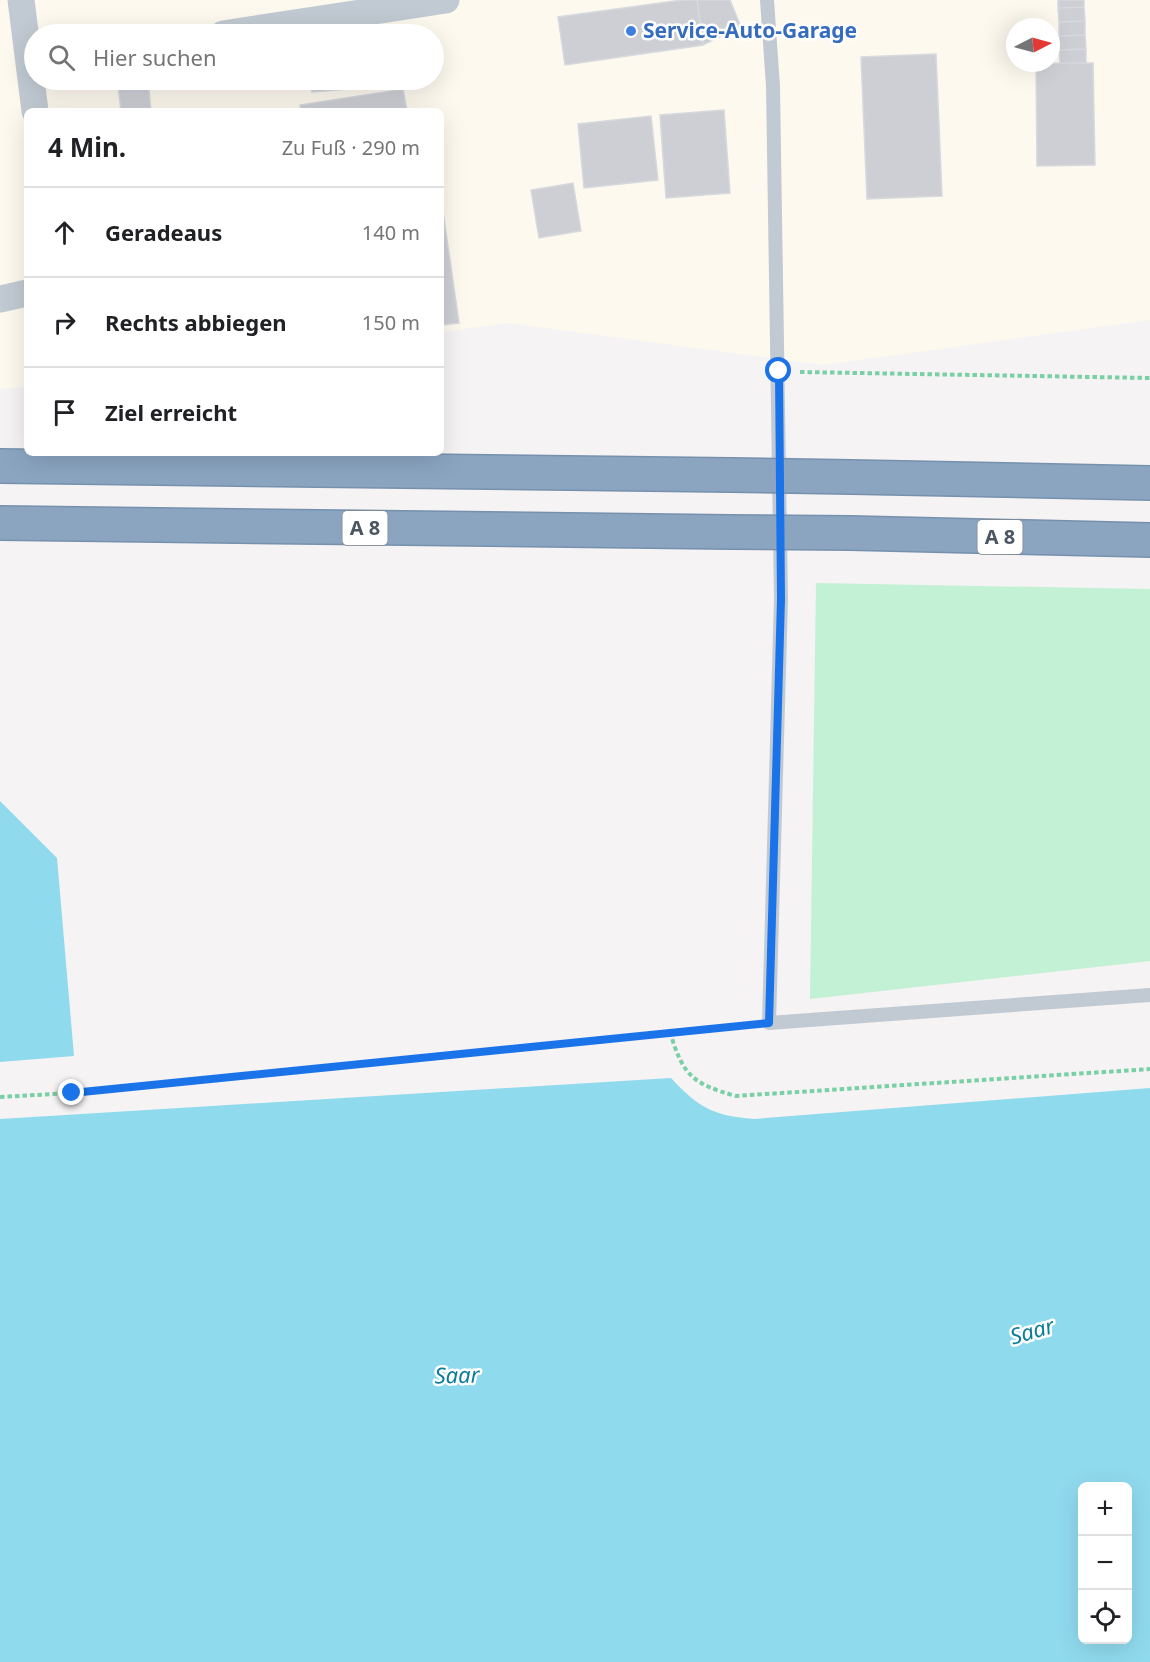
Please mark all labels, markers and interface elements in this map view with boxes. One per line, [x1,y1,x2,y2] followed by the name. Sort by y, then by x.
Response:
[643,16,857,44] place label: Service-Auto-Garage
[1006,18,1060,72] north arrow
[24,24,444,90] search box
[624,24,638,38] marker: Service-Auto-Garage
[45,41,78,74] icon: search
[93,42,217,72] text: Hier suchen
[48,129,126,165] text: 4 Min.
[282,134,420,161] text: Zu Fuß · 290 m
[48,216,81,249] icon: ahead
[105,217,222,247] text: Geradeaus
[362,219,420,246] text: 140 m
[48,306,81,339] icon: right
[105,307,287,337] text: Rechts abbiegen
[362,309,420,336] text: 150 m
[765,357,791,383] route start
[48,396,81,429] icon: arrive
[105,397,237,427] text: Ziel erreicht
[342,511,388,545] road number: A 8
[978,520,1022,554] road number: A 8
[58,1079,84,1105] route end
[1006,1309,1059,1351] water label: Saar
[434,1359,481,1389] water label: Saar
[1078,1482,1132,1644] map controls
[1078,1482,1132,1536] button: +
[1078,1536,1132,1590] button: −
[1078,1590,1132,1644] button: locate

